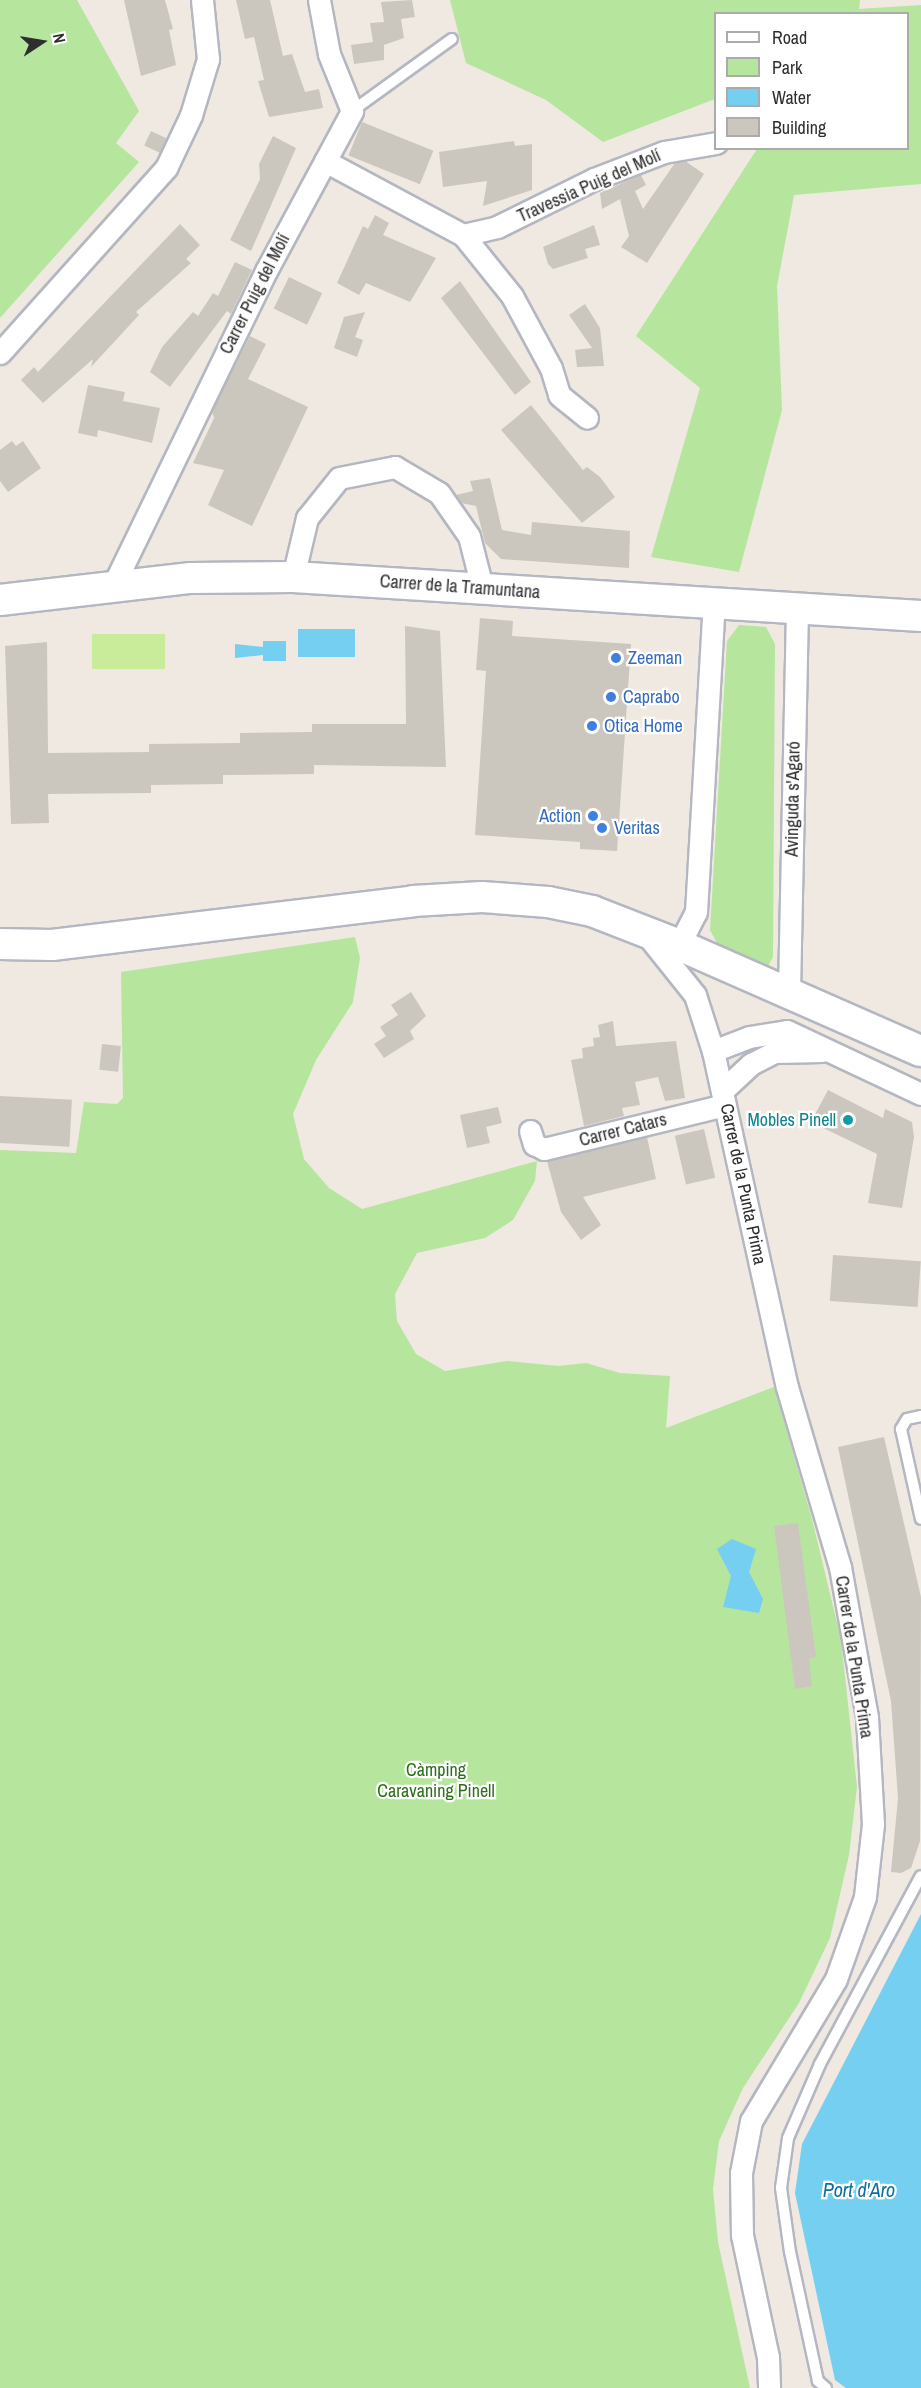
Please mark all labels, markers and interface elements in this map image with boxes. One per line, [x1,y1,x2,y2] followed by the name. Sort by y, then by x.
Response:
[12,12,72,72] north arrow
[714,12,909,150] legend
[772,25,807,50] text: Road
[48,31,71,45] text: N
[772,55,802,80] text: Park
[772,85,811,110] text: Water
[772,115,826,140] text: Building
[514,145,664,227] street label: Travessia Puig del Molí
[215,230,295,358] street label: Carrer Puig del Molí
[379,571,541,603] street label: Carrer de la Tramuntana
[628,647,682,669] place label: Zeeman
[609,651,623,665] marker: Zeeman
[623,686,680,708] place label: Caprabo
[604,690,618,704] marker: Caprabo
[604,715,683,737] place label: Otica Home
[585,719,599,733] marker: Otica Home
[781,741,805,857] street label: Avinguda s'Agaró
[539,805,581,827] place label: Action
[586,809,600,823] marker: Action
[614,817,660,839] place label: Veritas
[595,821,609,835] marker: Veritas
[715,1102,771,1266] street label: Carrer de la Punta Prima
[577,1109,669,1151] street label: Carrer Catars
[747,1109,836,1131] place label: Mobles Pinell
[841,1113,855,1127] marker: Mobles Pinell
[830,1574,878,1740] street label: Carrer de la Punta Prima
[377,1760,495,1802] park label: Càmping Caravaning Pinell
[823,2177,895,2201] water label: Port d'Aro

